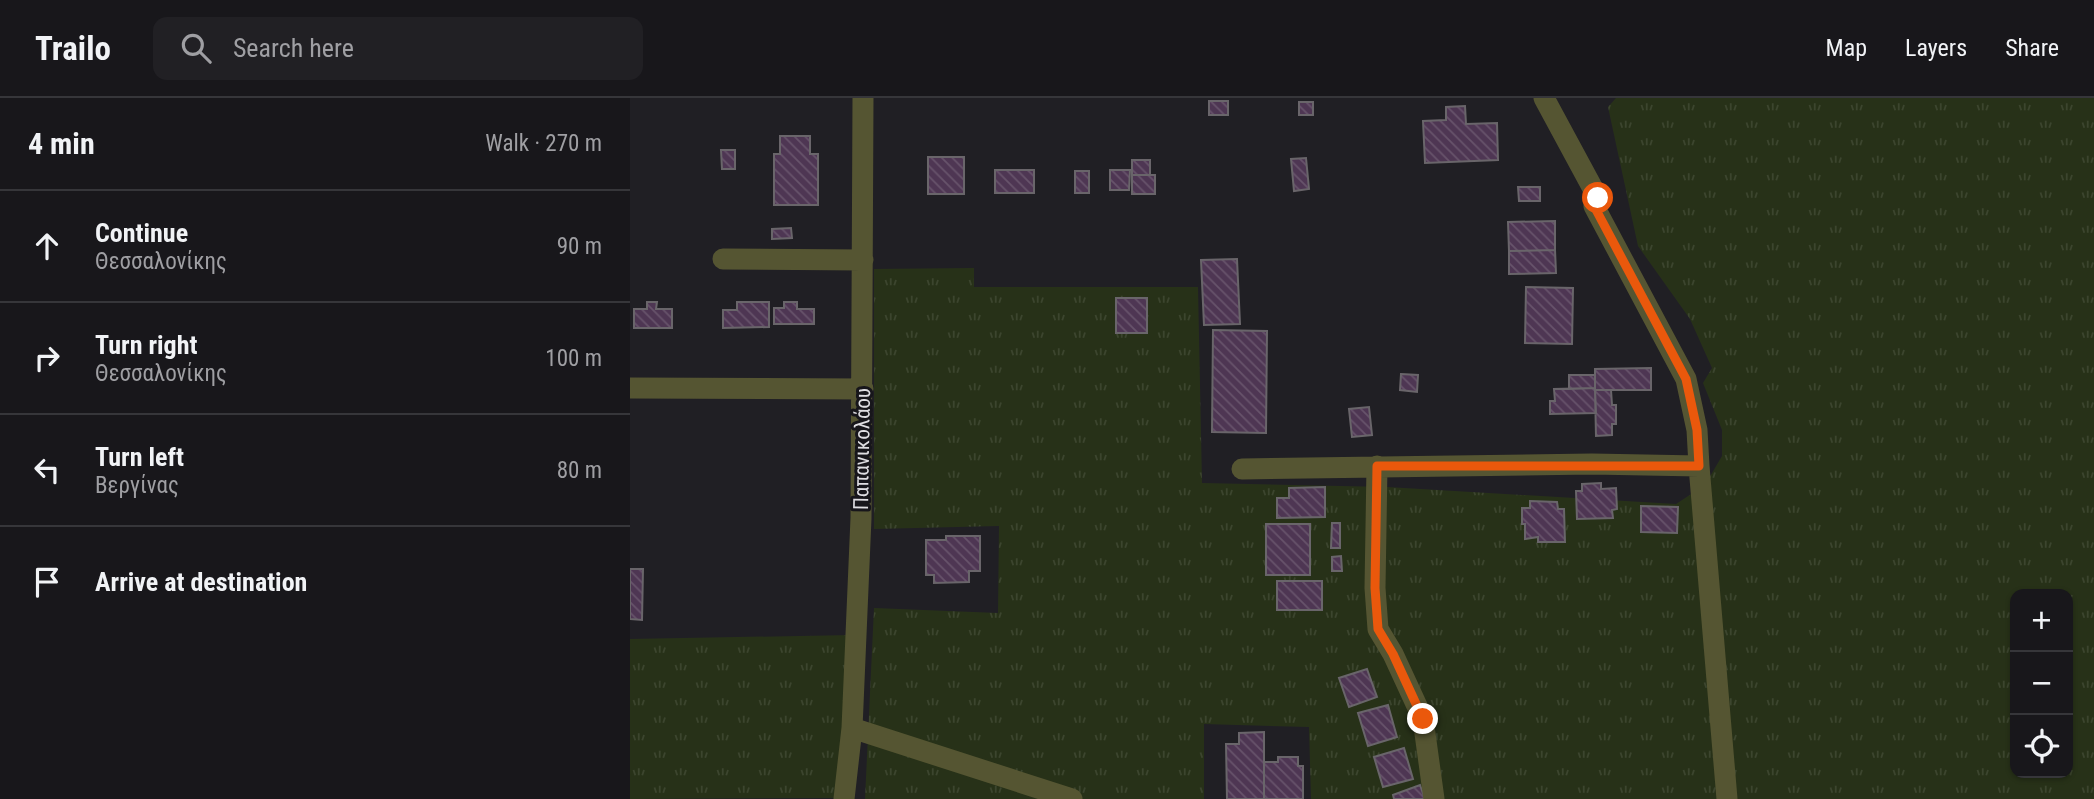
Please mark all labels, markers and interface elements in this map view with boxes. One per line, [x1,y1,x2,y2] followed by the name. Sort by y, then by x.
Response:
[153,17,643,80] search box
[35,29,111,68] text: Trailo
[177,29,215,67] icon: search
[233,33,354,63] text: Search here
[1826,34,1867,62] text: Map
[1905,34,1967,62] text: Layers
[2005,34,2059,62] text: Share
[28,126,95,161] text: 4 min
[485,130,602,157] text: Walk · 270 m
[1582,182,1613,213] route start
[95,218,188,248] text: Continue
[28,227,66,265] icon: ahead
[557,233,602,260] text: 90 m
[95,248,227,275] text: Θεσσαλονίκης
[95,330,197,360] text: Turn right
[28,339,66,377] icon: right
[545,345,602,372] text: 100 m
[95,360,227,387] text: Θεσσαλονίκης
[849,388,875,510] street label: Παπανικολάου
[95,442,184,472] text: Turn left
[28,451,66,489] icon: left
[557,457,602,484] text: 80 m
[95,472,179,499] text: Βεργίνας
[28,563,66,601] icon: arrive
[95,567,307,597] text: Arrive at destination
[2010,589,2073,778] map controls
[2010,589,2073,652] button: +
[2010,652,2073,715] button: −
[1407,703,1438,734] route end
[2010,715,2073,778] button: locate

